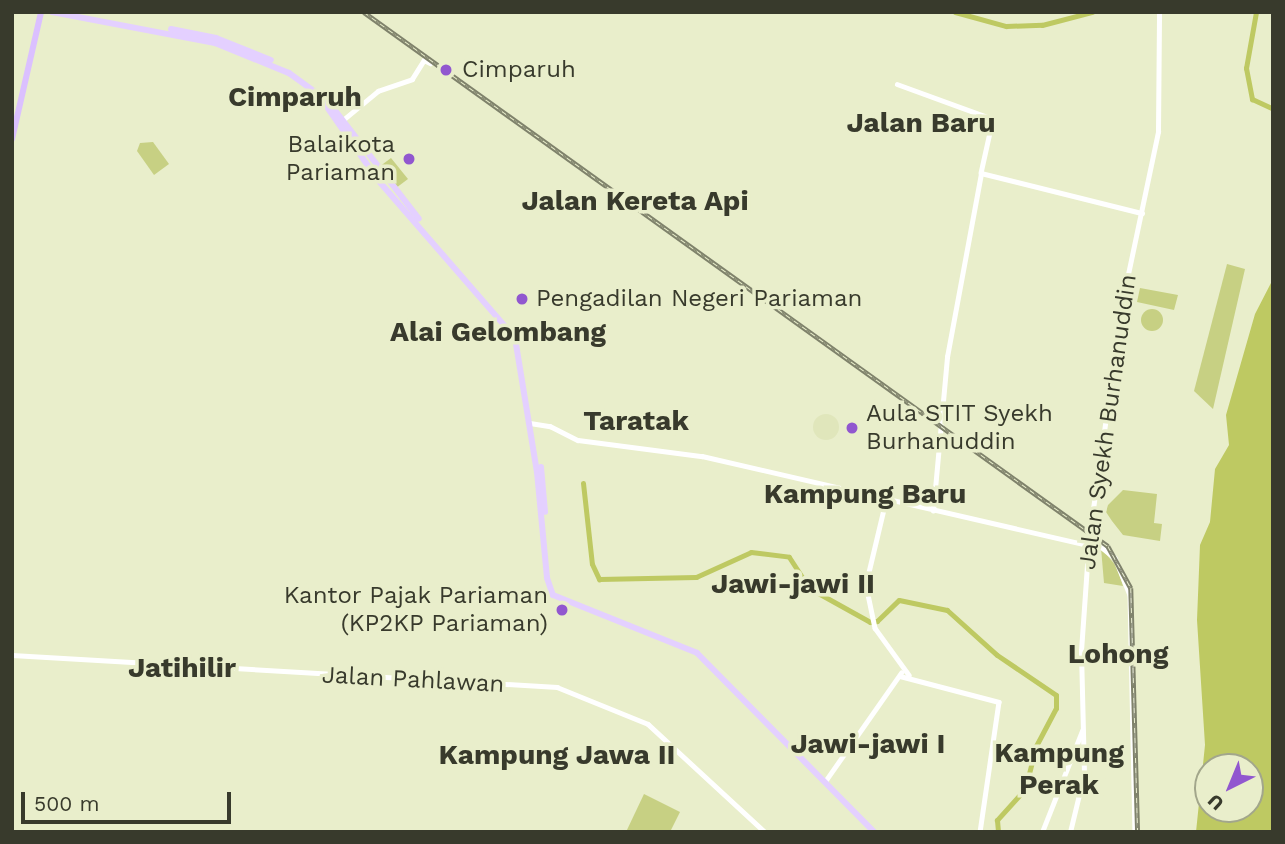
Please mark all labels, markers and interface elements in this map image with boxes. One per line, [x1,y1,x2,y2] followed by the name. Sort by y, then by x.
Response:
[462,56,576,84] place label: Cimparuh
[436,60,456,80] marker: Cimparuh
[228,80,362,114] district label: Cimparuh
[846,106,996,140] district label: Jalan Baru
[286,131,395,187] place label: Balaikota Pariaman
[401,151,417,167] marker: Balaikota Pariaman
[521,184,749,218] district label: Jalan Kereta Api
[1073,272,1143,572] street label: Jalan Syekh Burhanuddin
[536,285,862,313] place label: Pengadilan Negeri Pariaman
[514,291,530,307] marker: Pengadilan Negeri Pariaman
[390,315,606,349] district label: Alai Gelombang
[866,400,1054,456] place label: Aula STIT Syekh Burhanuddin
[583,404,689,438] district label: Taratak
[844,420,860,436] marker: Aula STIT Syekh Burhanuddin
[764,477,966,511] district label: Kampung Baru
[711,567,875,601] district label: Jawi-jawi II
[283,582,548,638] place label: Kantor Pajak Pariaman (KP2KP Pariaman)
[554,602,570,618] marker: Kantor Pajak Pariaman (KP2KP Pariaman)
[1068,637,1168,671] district label: Lohong
[128,651,236,685] district label: Jatihilir
[321,661,505,699] street label: Jalan Pahlawan
[790,727,946,761] district label: Jawi-jawi I
[994,736,1124,802] district label: Kampung Perak
[438,738,676,772] district label: Kampung Jawa II
[1194,753,1264,823] north arrow
[24,778,234,822] scale bar
[1203,789,1228,815] text: U
[34,791,100,816] text: 500 m

